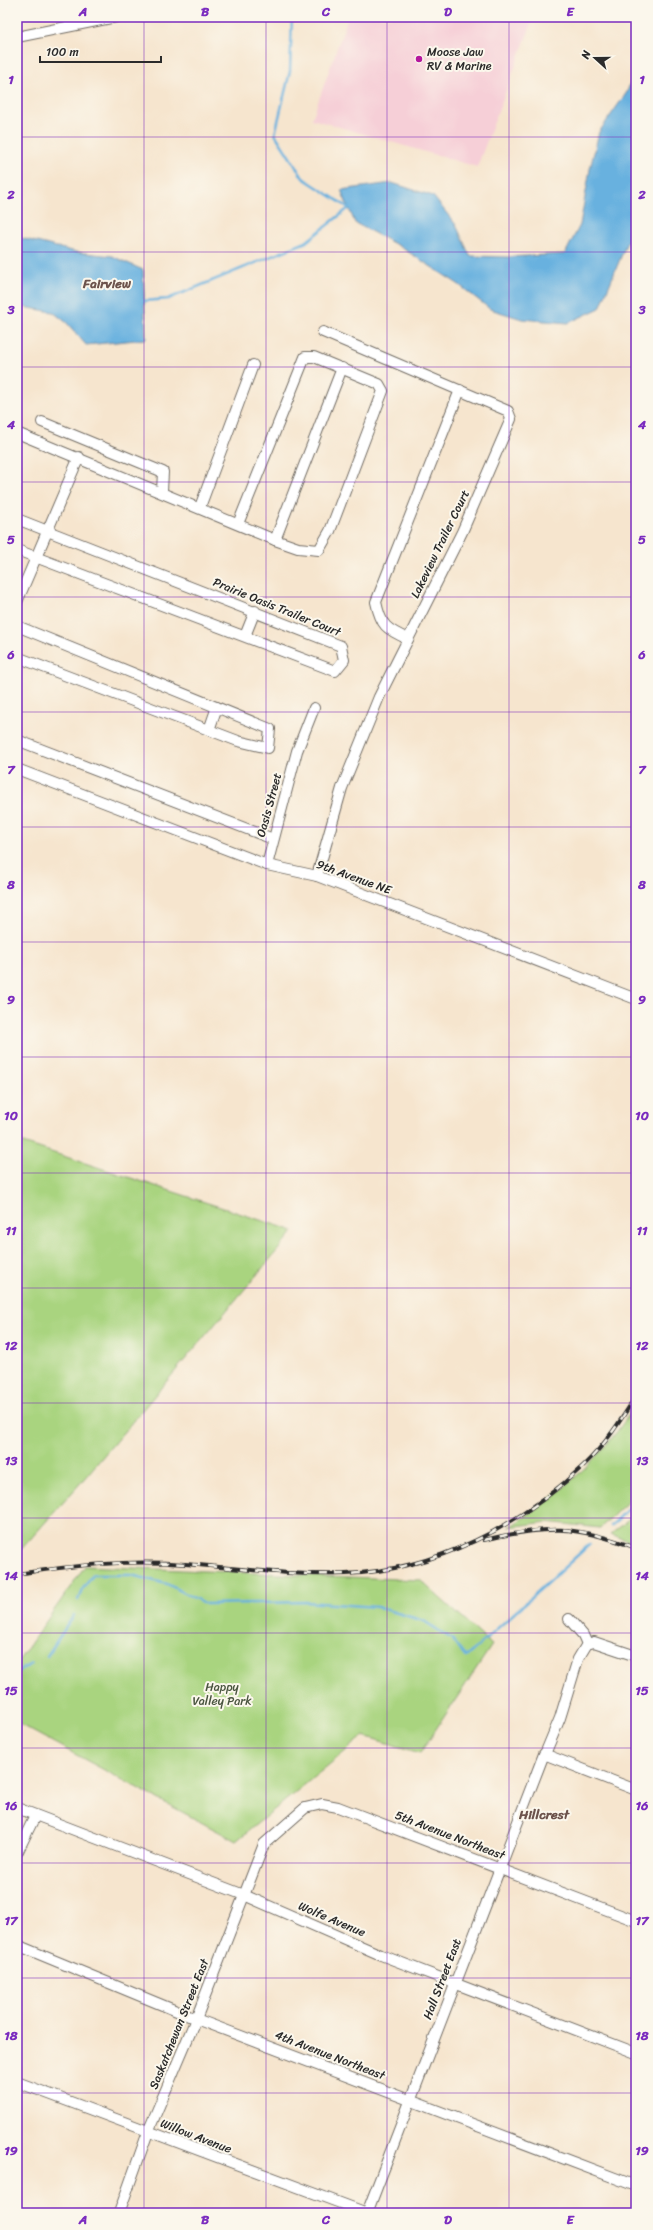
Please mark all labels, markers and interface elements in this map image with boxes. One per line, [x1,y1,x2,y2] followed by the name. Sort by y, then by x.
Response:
[78,0,87,23] text: A
[201,0,210,23] text: B
[321,0,331,23] text: C
[444,0,452,23] text: D
[566,0,575,23] text: E
[40,38,161,64] scale bar
[575,38,615,78] north arrow
[46,41,79,63] text: 100 m
[427,41,492,77] place label: Moose Jaw RV & Marine
[576,47,597,62] text: N
[414,54,424,64] marker: Moose Jaw RV & Marine
[8,68,14,91] text: 1
[639,68,645,91] text: 1
[6,183,15,206] text: 2
[637,183,646,206] text: 2
[82,272,132,295] district label: Fairview
[6,298,15,321] text: 3
[637,298,646,321] text: 3
[6,413,16,436] text: 4
[637,413,647,436] text: 4
[404,486,476,602] street label: Lakeview Trailer Court
[7,528,15,551] text: 5
[638,528,646,551] text: 5
[210,571,346,643] street label: Prairie Oasis Trailer Court
[6,643,15,666] text: 6
[637,643,646,666] text: 6
[7,758,16,781] text: 7
[638,758,647,781] text: 7
[250,770,288,840] street label: Oasis Street
[313,853,396,901] street label: 9th Avenue NE
[6,873,15,896] text: 8
[637,873,646,896] text: 8
[7,988,15,1011] text: 9
[638,988,646,1011] text: 9
[4,1104,18,1127] text: 10
[635,1104,649,1127] text: 10
[5,1219,17,1242] text: 11
[636,1219,648,1242] text: 11
[4,1334,18,1357] text: 12
[635,1334,649,1357] text: 12
[5,1449,18,1472] text: 13
[636,1449,649,1472] text: 13
[4,1564,19,1587] text: 14
[635,1564,650,1587] text: 14
[192,1676,252,1712] park label: Happy Valley Park
[4,1679,18,1702] text: 15
[635,1679,649,1702] text: 15
[5,1794,18,1817] text: 16
[636,1794,649,1817] text: 16
[518,1803,570,1826] district label: Hillcrest
[392,1804,509,1867] street label: 5th Avenue Northeast
[295,1895,369,1943] street label: Wolfe Avenue
[4,1909,19,1932] text: 17
[635,1909,650,1932] text: 17
[416,1935,468,2023] street label: Hall Street East
[143,1954,216,2093] street label: Saskatchewan Street East
[4,2024,18,2047] text: 18
[272,2024,389,2087] street label: 4th Avenue Northeast
[635,2024,649,2047] text: 18
[157,2112,235,2160] street label: Willow Avenue
[4,2139,18,2162] text: 19
[635,2139,649,2162] text: 19
[78,2208,87,2230] text: A
[201,2208,210,2230] text: B
[321,2208,331,2230] text: C
[444,2208,452,2230] text: D
[566,2208,575,2230] text: E

